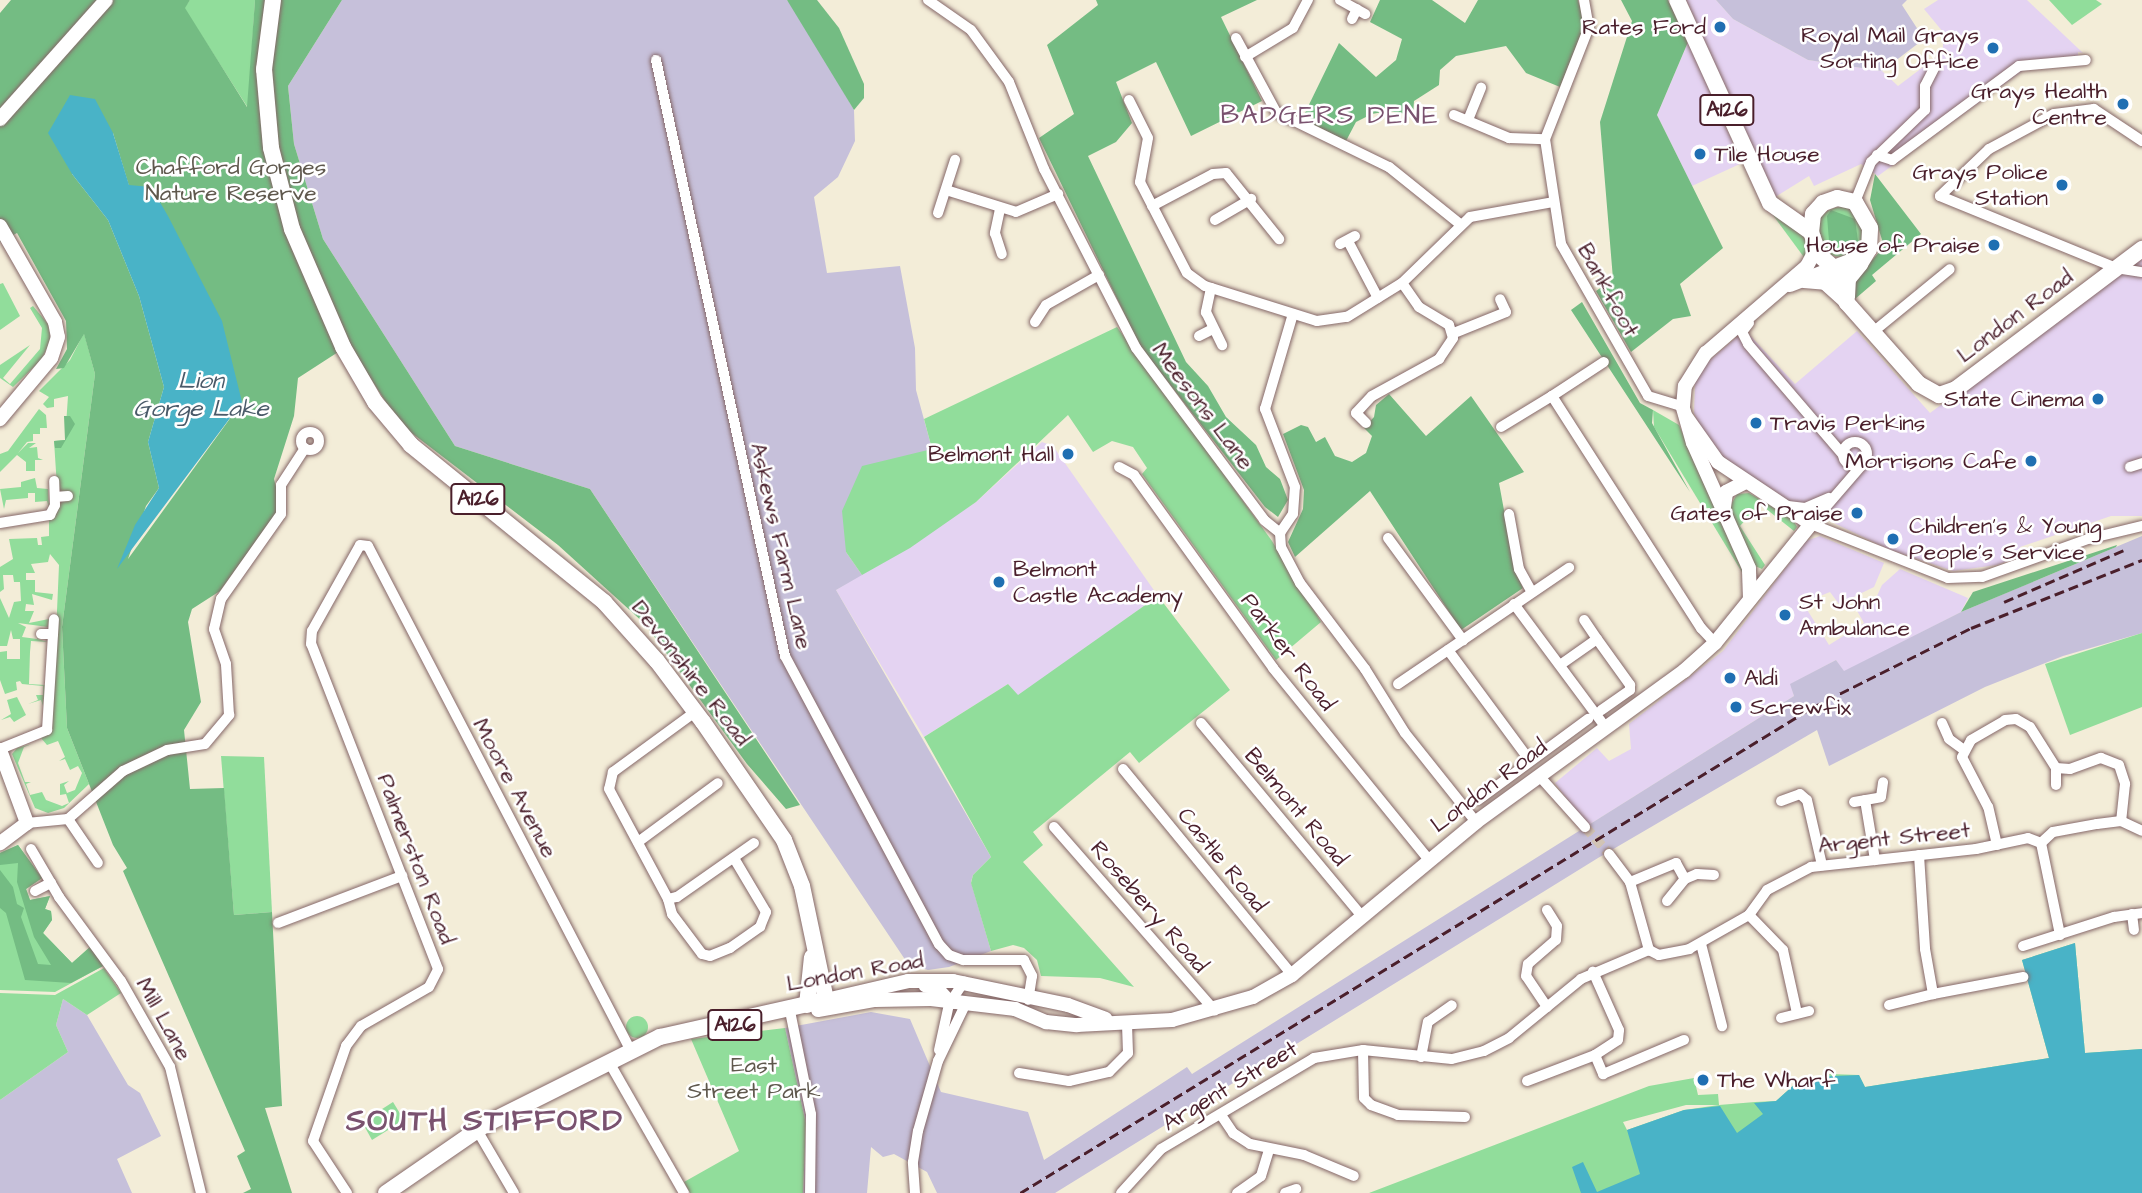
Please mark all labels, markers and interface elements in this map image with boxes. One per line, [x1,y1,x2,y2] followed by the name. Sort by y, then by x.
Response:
[1582,13,1706,41] place label: Rates Ford
[1712,19,1728,35] marker: Rates Ford
[1801,21,1979,75] place label: Royal Mail Grays Sorting Office
[1985,40,2001,56] marker: Royal Mail Grays Sorting Office
[1971,77,2107,131] place label: Grays Health Centre
[1699,92,1755,128] road number: A126
[2113,94,2133,114] marker: Grays Health Centre
[1222,100,1438,132] district label: BADGERS DENE
[1714,140,1820,168] place label: Tile House
[1692,146,1708,162] marker: Tile House
[136,153,326,207] park label: Chafford Gorges Nature Reserve
[1913,158,2048,212] place label: Grays Police Station
[2054,177,2070,193] marker: Grays Police Station
[1806,231,1980,259] place label: House of Praise
[1986,237,2002,253] marker: House of Praise
[1571,238,1645,342] street label: Bankfoot
[1951,263,2079,369] street label: London Road
[1146,337,1260,475] street label: Meesons Lane
[134,368,268,424] water label: Lion Gorge Lake
[1944,385,2084,413] place label: State Cinema
[2090,391,2106,407] marker: State Cinema
[1770,409,1925,437] place label: Travis Perkins
[1748,415,1764,431] marker: Travis Perkins
[744,440,818,652] street label: Askews Farm Lane
[928,440,1054,468] place label: Belmont Hall
[1060,446,1076,462] marker: Belmont Hall
[1845,447,2017,475] place label: Morrisons Cafe
[2023,453,2039,469] marker: Morrisons Cafe
[450,482,506,516] road number: A126
[1671,499,1843,527] place label: Gates of Praise
[1849,505,1865,521] marker: Gates of Praise
[1909,512,2102,566] place label: Children's & Young People's Service
[1883,529,1903,549] marker: Children's & Young People's Service
[1013,555,1183,609] place label: Belmont Castle Academy
[991,574,1007,590] marker: Belmont Castle Academy
[1235,588,1341,716] street label: Parker Road
[1799,588,1910,642] place label: St John Ambulance
[626,595,756,751] street label: Devonshire Road
[1777,607,1793,623] marker: St John Ambulance
[1744,664,1778,692] place label: Aldi
[1722,670,1738,686] marker: Aldi
[1750,693,1851,721] place label: Screwfix
[1728,699,1744,715] marker: Screwfix
[467,714,563,862] street label: Moore Avenue
[1425,733,1553,839] street label: London Road
[1238,742,1354,872] street label: Belmont Road
[371,770,461,948] street label: Palmerston Road
[1171,802,1273,918] street label: Castle Road
[1817,816,1971,860] street label: Argent Street
[1084,835,1214,979] street label: Rosebery Road
[784,946,926,998] street label: London Road
[130,973,198,1065] street label: Mill Lane
[707,1007,763,1042] road number: A126
[1157,1035,1303,1137] street label: Argent Street
[687,1051,821,1105] park label: East Street Park
[1717,1066,1835,1094] place label: The Wharf
[1695,1072,1711,1088] marker: The Wharf
[348,1103,622,1139] district label: SOUTH STIFFORD

